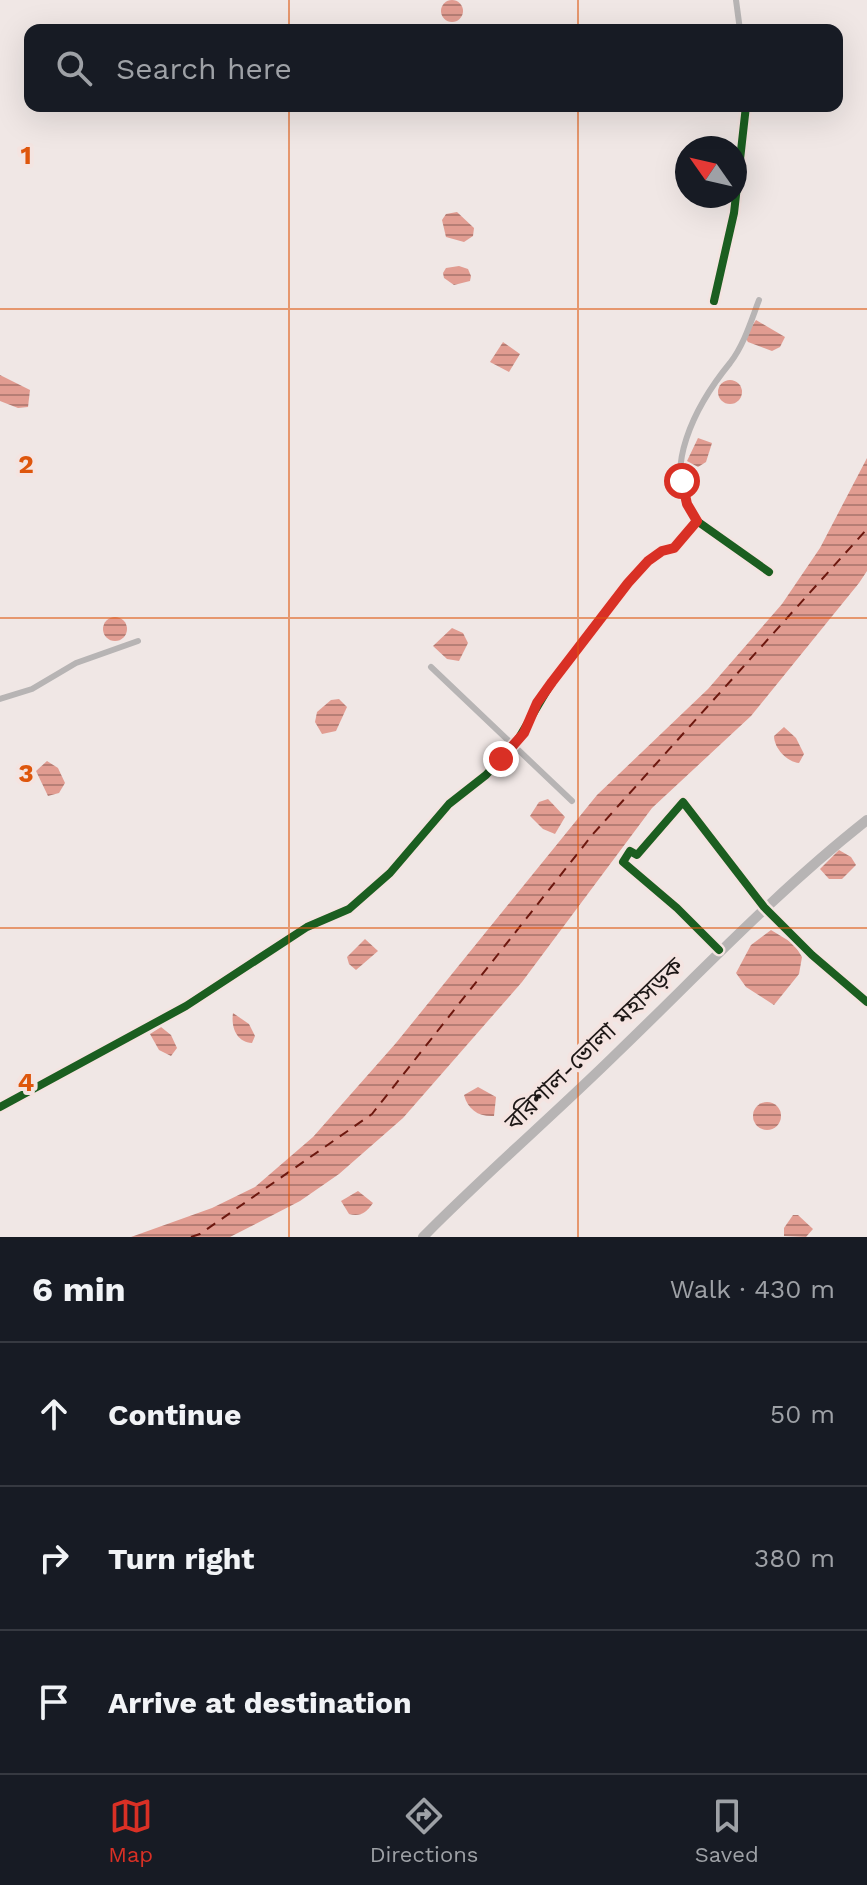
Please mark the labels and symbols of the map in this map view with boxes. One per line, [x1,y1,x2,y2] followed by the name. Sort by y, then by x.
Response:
[675,136,747,208] north arrow
[20,140,32,170] text: 1
[18,449,34,479] text: 2
[664,463,700,499] route start
[483,741,519,777] route end
[18,758,34,788] text: 3
[498,951,689,1137] street label: বরিশাল-ভোলা মহাসড়ক
[18,1067,35,1097] text: 4

